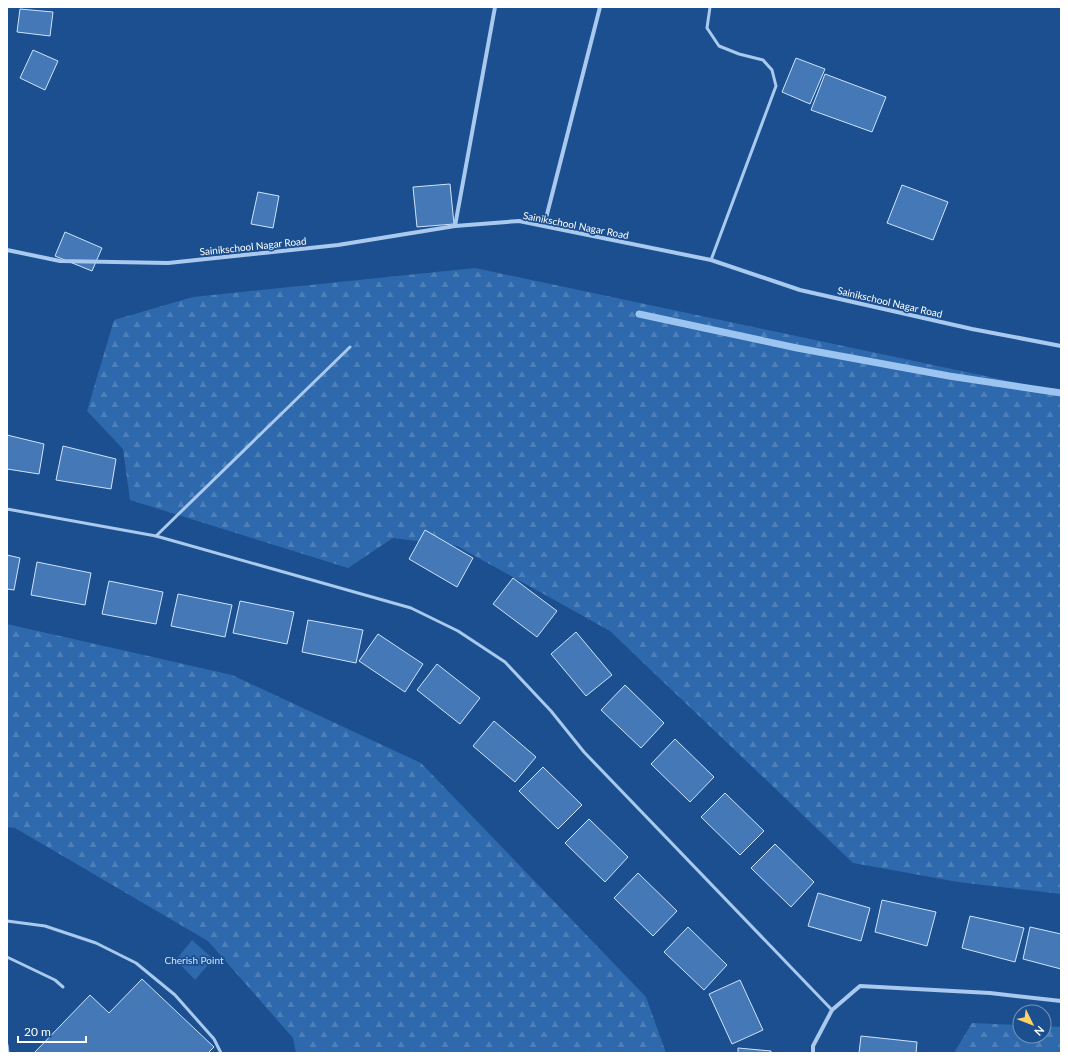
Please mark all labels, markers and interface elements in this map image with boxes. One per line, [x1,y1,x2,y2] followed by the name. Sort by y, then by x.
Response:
[522,209,630,241] street label: Sainikschool Nagar Road
[199,234,307,258] street label: Sainikschool Nagar Road
[836,284,944,320] street label: Sainikschool Nagar Road
[165,954,224,966] park label: Cherish Point
[1012,1004,1052,1044] north arrow
[18,1018,86,1044] scale bar
[24,1024,51,1039] text: 20 m
[1032,1024,1047,1039] text: N

